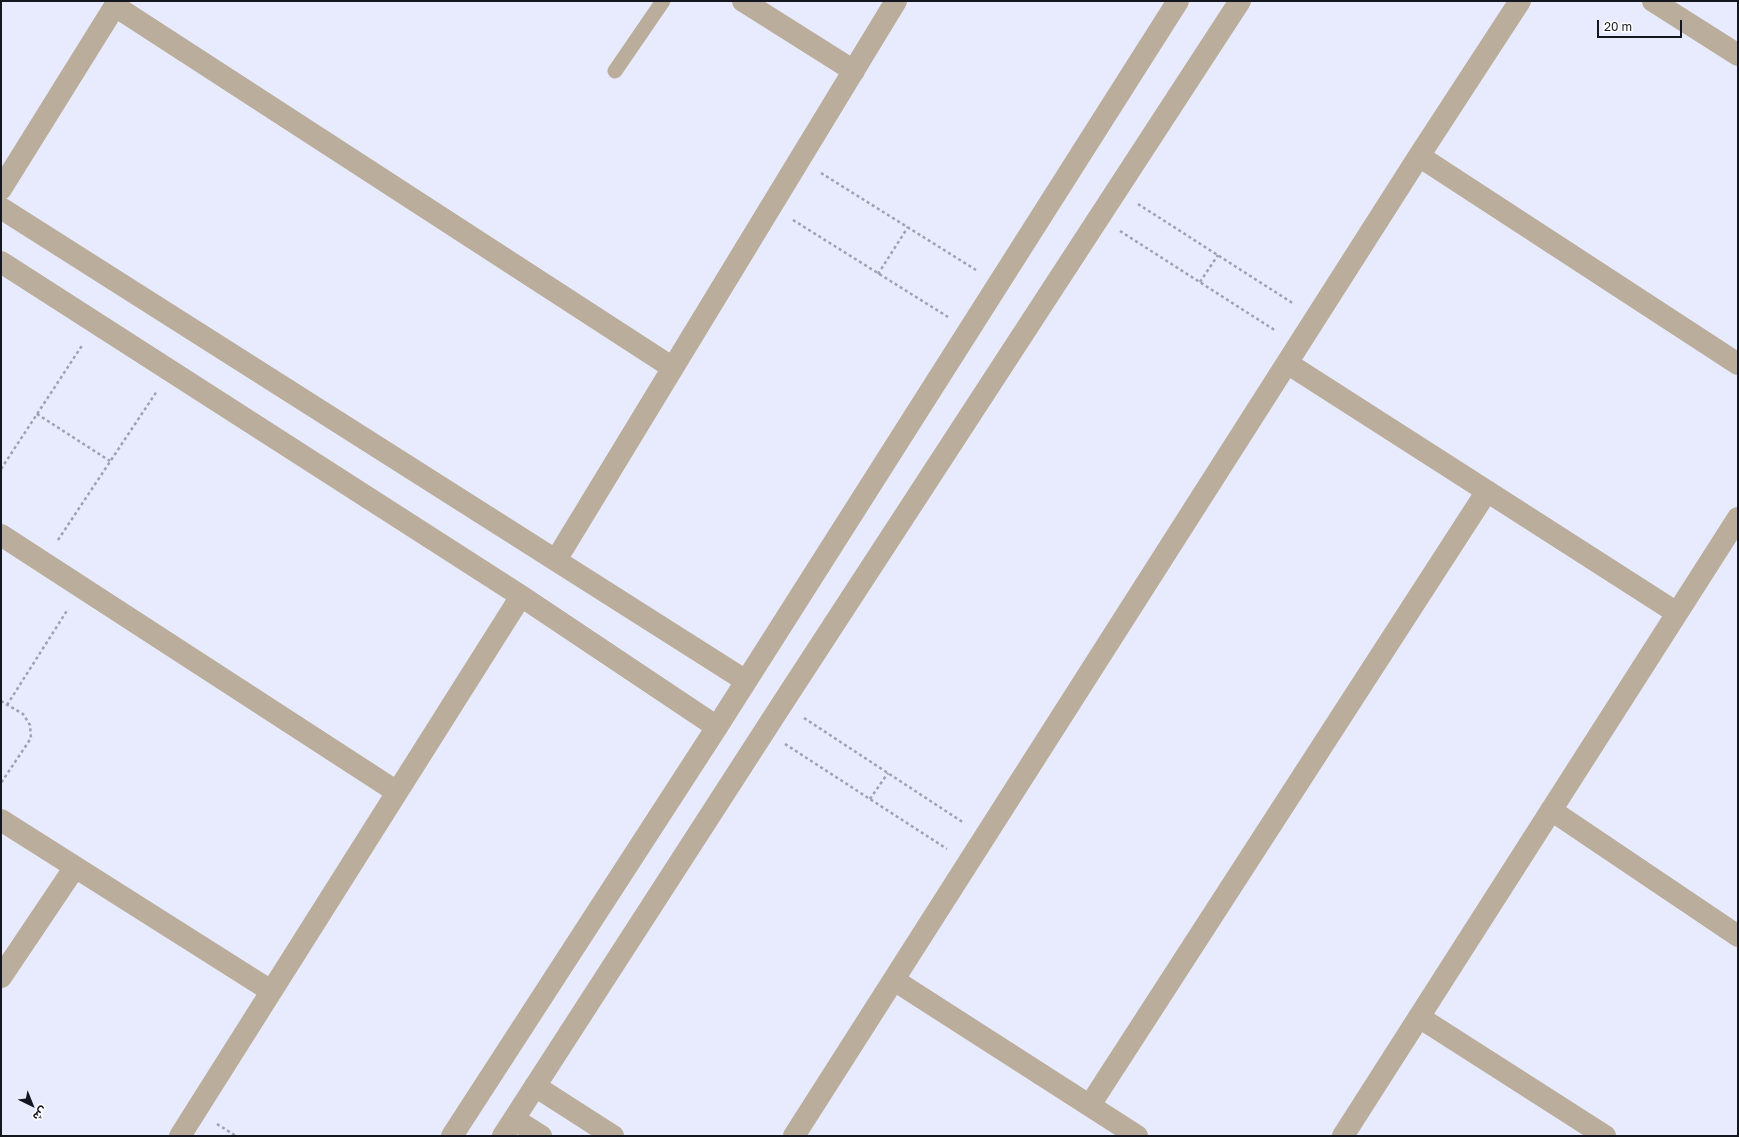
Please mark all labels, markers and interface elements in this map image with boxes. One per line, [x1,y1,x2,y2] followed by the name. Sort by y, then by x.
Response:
[1599,12,1684,38] scale bar
[1604,19,1632,34] text: 20 m
[12,1085,52,1125] north arrow
[31,1104,50,1124] text: ش

